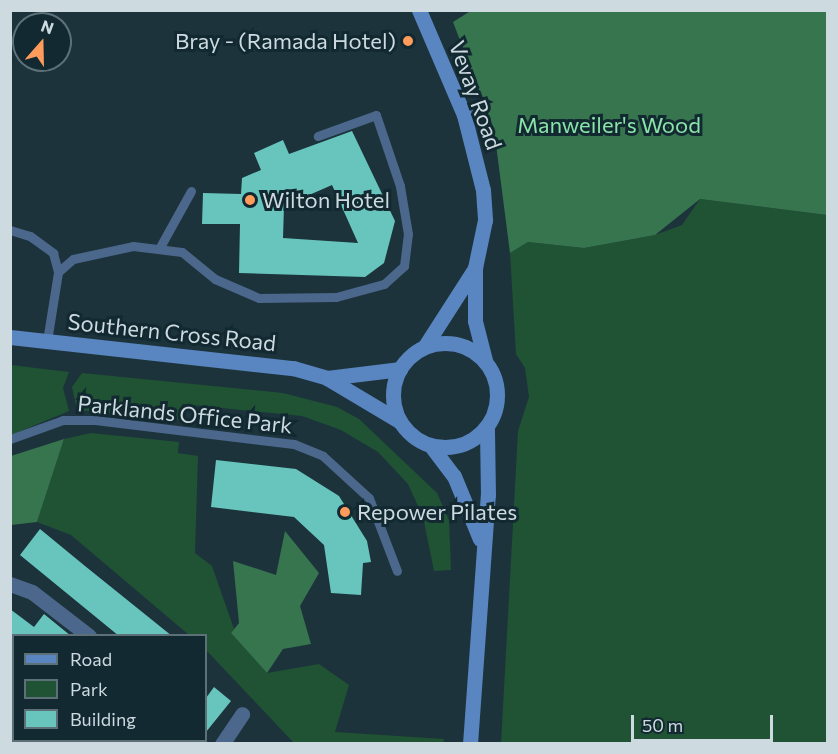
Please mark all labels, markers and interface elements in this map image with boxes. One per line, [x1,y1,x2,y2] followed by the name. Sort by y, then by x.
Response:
[12,12,72,72] north arrow
[39,16,57,37] text: N
[175,28,396,54] place label: Bray - (Ramada Hotel)
[401,34,415,48] marker: Bray - (Ramada Hotel)
[444,37,508,153] street label: Vevay Road
[517,112,701,138] park label: Manweiler's Wood
[262,187,390,213] place label: Wilton Hotel
[243,193,257,207] marker: Wilton Hotel
[67,308,277,356] street label: Southern Cross Road
[76,390,294,438] street label: Parklands Office Park
[357,499,517,525] place label: Repower Pilates
[338,505,352,519] marker: Repower Pilates
[12,634,207,742] legend
[70,648,112,670] text: Road
[70,678,108,700] text: Park
[634,703,776,741] scale bar
[70,708,136,730] text: Building
[642,714,683,736] text: 50 m

